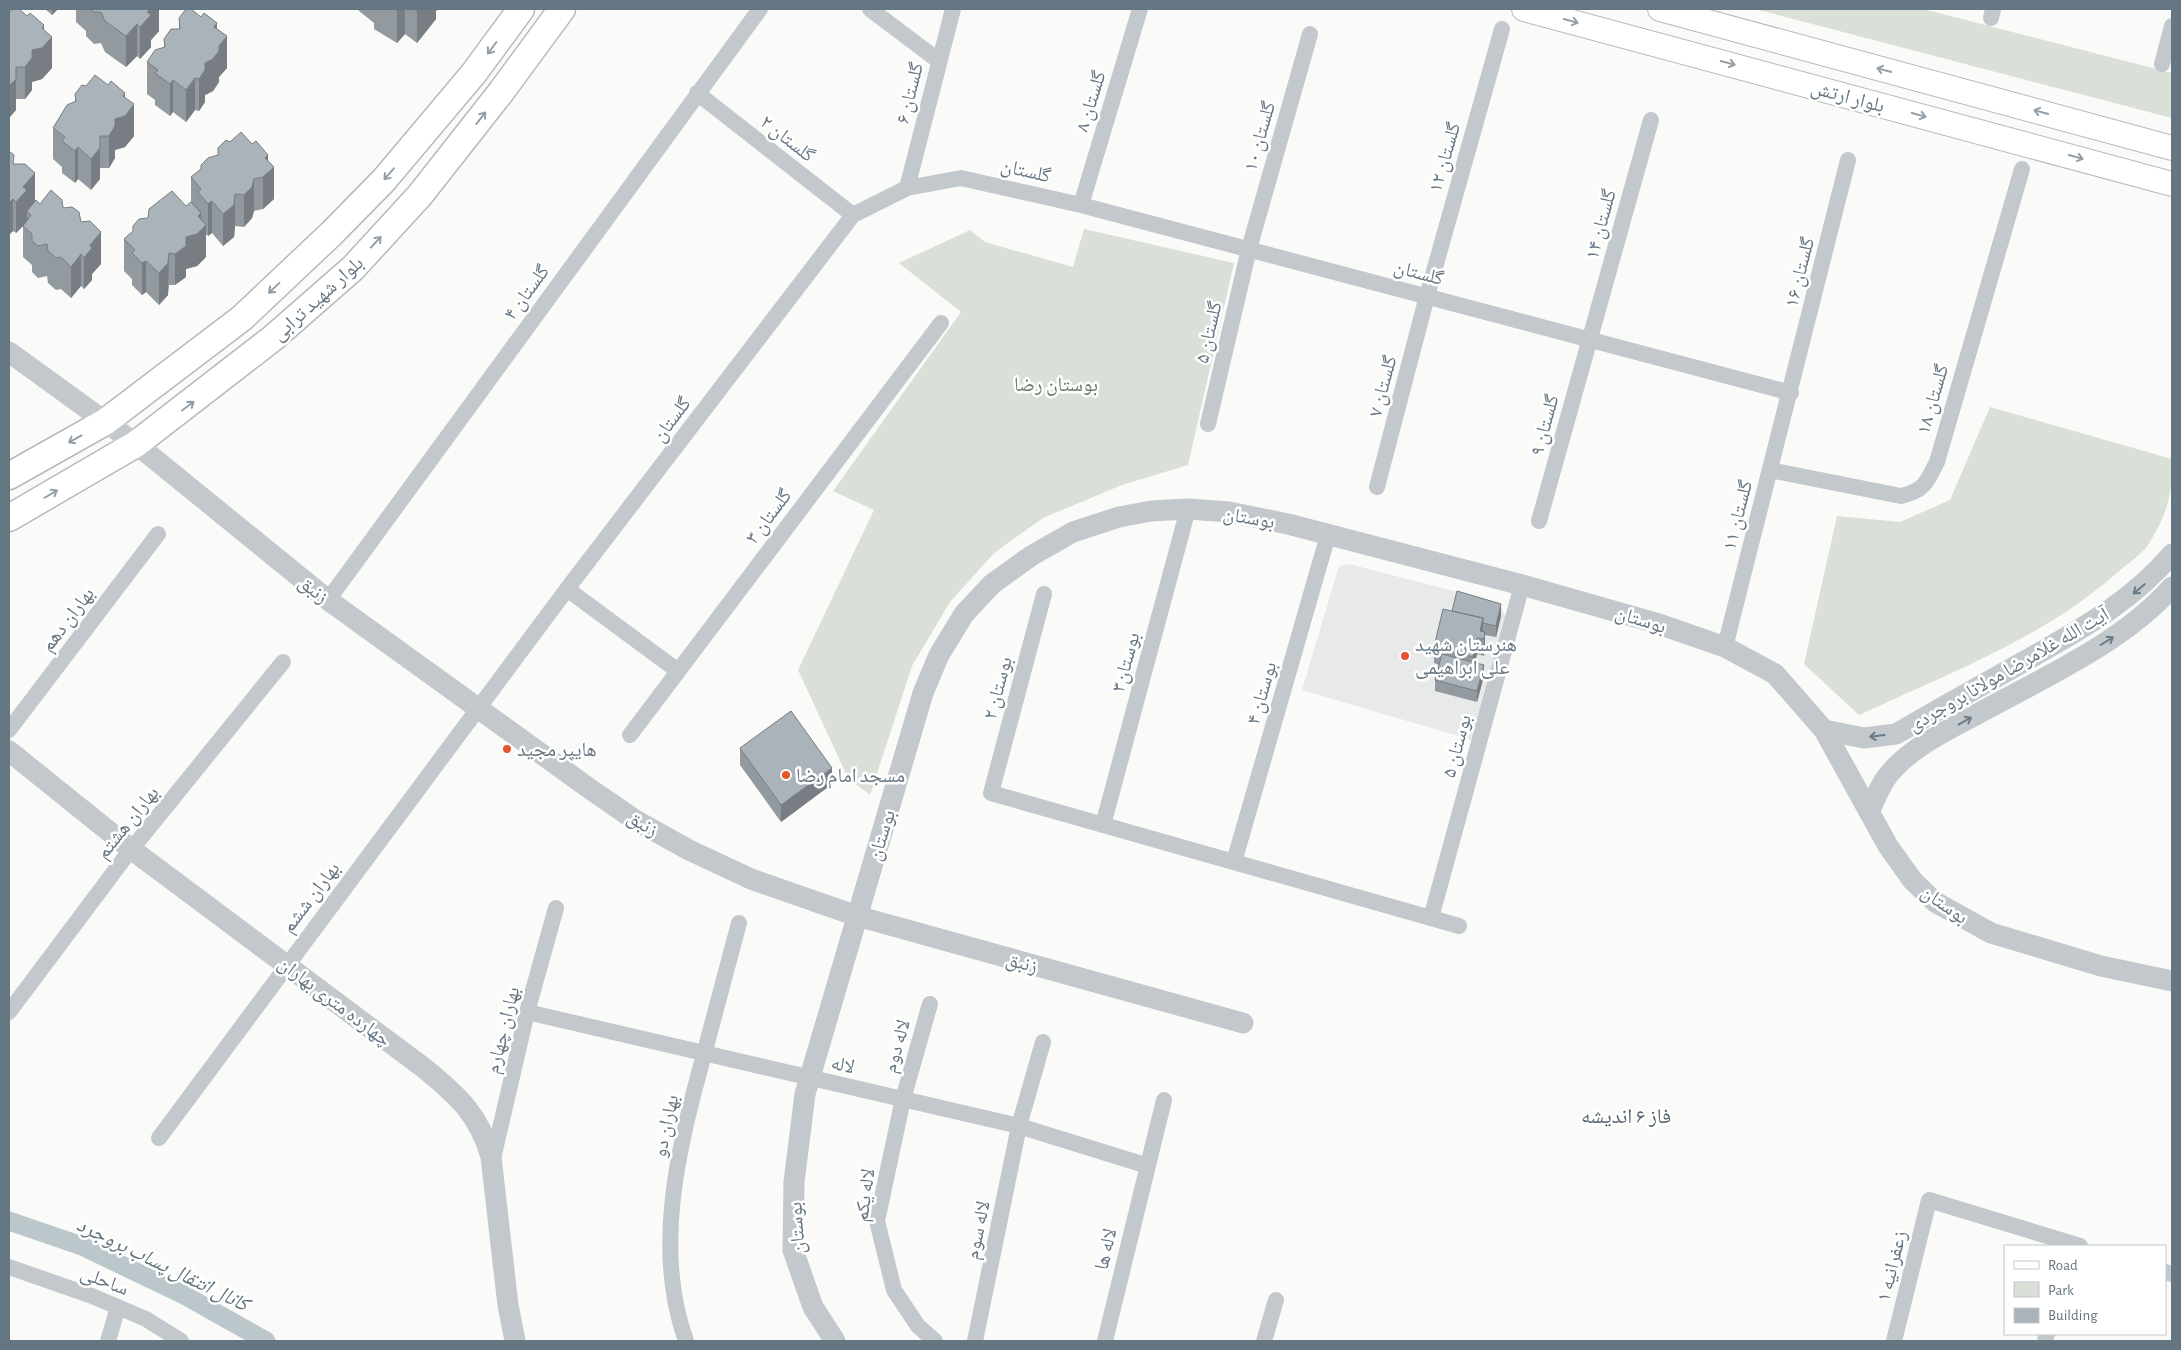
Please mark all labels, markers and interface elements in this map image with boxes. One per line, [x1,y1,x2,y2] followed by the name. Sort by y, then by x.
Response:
[1563,17,1579,27] one-way arrow
[487,41,497,55] one-way arrow
[1720,59,1736,69] one-way arrow
[893,60,928,126] street label: گلستان ۶
[1876,64,1892,74] one-way arrow
[1072,68,1111,135] street label: گلستان ۸
[1809,78,1887,117] street label: بلوار ارتش
[1240,99,1280,174] street label: گلستان ۱۰
[2033,107,2049,116] one-way arrow
[1910,111,1926,121] one-way arrow
[475,112,486,125] one-way arrow
[756,112,818,167] street label: گلستان ۲
[1425,120,1465,195] street label: گلستان ۱۲
[2067,153,2083,163] one-way arrow
[999,156,1053,187] street label: گلستان
[383,167,395,180] one-way arrow
[1582,187,1621,262] street label: گلستان ۱۴
[1782,235,1819,310] street label: گلستان ۱۶
[370,236,382,249] one-way arrow
[268,253,368,345] street label: بلوار شهید ترابی
[1392,257,1446,290] street label: گلستان
[500,261,554,324] street label: گلستان ۴
[267,282,280,294] one-way arrow
[1192,299,1227,365] street label: گلستان ۵
[1365,353,1402,419] street label: گلستان ۷
[1913,362,1953,437] street label: گلستان ۱۸
[1014,375,1098,396] park label: بوستان رضا
[1527,392,1564,458] street label: گلستان ۹
[649,393,696,446] street label: گلستان
[181,401,195,411] one-way arrow
[68,434,83,444] one-way arrow
[1720,478,1757,553] street label: گلستان ۱۱
[742,485,797,548] street label: گلستان ۳
[44,488,58,498] one-way arrow
[1221,504,1276,533] street label: بوستان
[294,572,332,608] street label: زنبق
[2132,583,2145,595] one-way arrow
[37,584,101,657] street label: بهاران دهم
[1613,603,1668,638] street label: بوستان
[1904,603,2114,736] street label: آیت الله غلامرضا مولانا بروجردی
[1108,630,1144,695] street label: بوستان۳
[1415,635,1517,679] place label: هنرستان شهید علی ابراهیمی
[2099,636,2113,646] one-way arrow
[1399,650,1411,662] marker: هنرستان شهید علی ابراهیمی
[980,655,1017,722] street label: بوستان ۲
[1243,660,1281,727] street label: بوستان ۴
[1439,713,1476,780] street label: بوستان ۵
[1957,715,1972,725] one-way arrow
[1869,731,1885,741] one-way arrow
[517,740,597,761] place label: هایپر مجید
[501,743,513,755] marker: هایپر مجید
[796,766,905,789] place label: مسجد امام رضا
[780,769,792,781] marker: مسجد امام رضا
[93,783,165,865] street label: بهاران هشتم
[623,807,661,842] street label: زنبق
[865,808,900,863] street label: بوستان
[278,859,346,938] street label: بهاران ششم
[1917,882,1971,929] street label: بوستان
[1003,949,1040,978] street label: زنبق
[274,953,395,1051] street label: چهارده متری بهاران
[483,985,526,1076] street label: بهاران چهارم
[880,1017,917,1076] street label: لاله دوم
[829,1053,857,1077] street label: لاله
[650,1093,683,1159] street label: بهاران دو
[1581,1106,1671,1127] district label: فاز ۶ اندیشه
[851,1167,882,1223] street label: لاله یکم
[962,1199,997,1262] street label: لاله سوم
[785,1201,810,1255] street label: بوستان
[73,1214,255,1318] water label: کانال انتقال پساب بروجرد
[1091,1226,1120,1272] street label: لاله ها
[1874,1229,1911,1304] street label: زعفرانیه ۱
[2004,1245,2166,1335] legend
[2048,1258,2078,1273] text: Road
[78,1263,131,1300] street label: ساحلی
[2048,1283,2074,1298] text: Park
[2048,1308,2098,1323] text: Building

